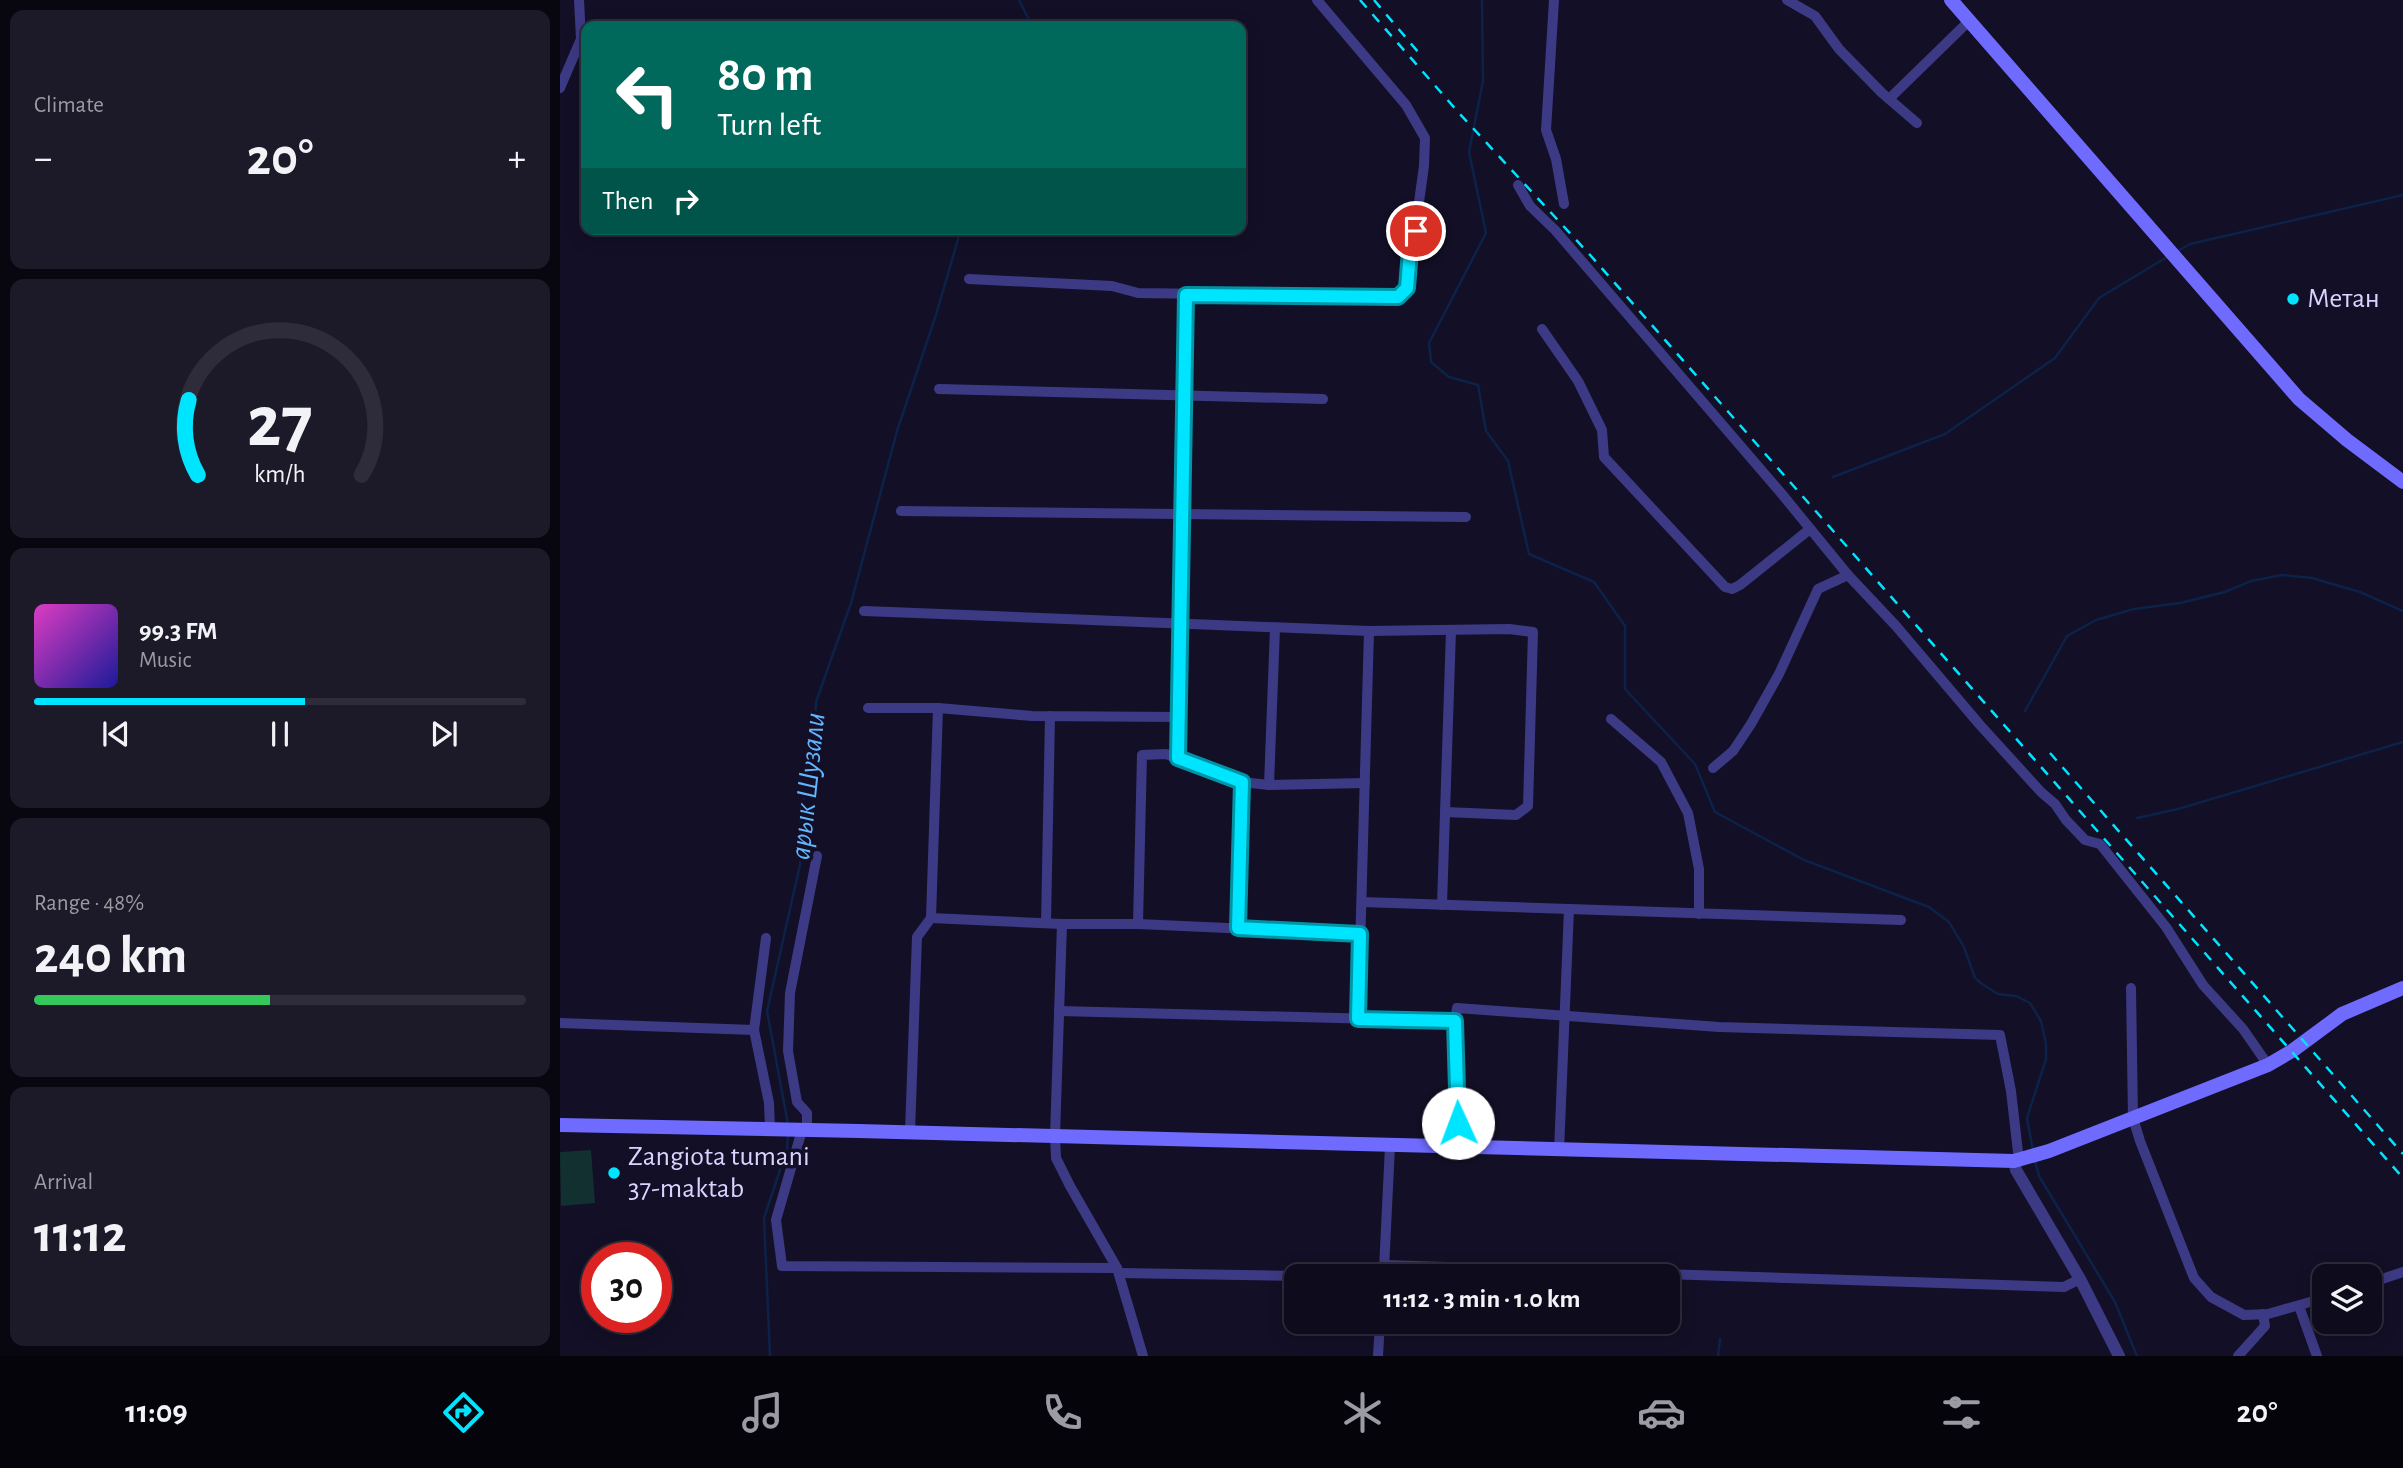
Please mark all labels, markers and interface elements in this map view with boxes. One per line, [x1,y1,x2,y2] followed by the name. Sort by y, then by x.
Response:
[602,49,693,140] icon: left
[717,51,814,100] text: 80 m
[34,94,104,117] text: Climate
[717,109,821,141] text: Turn left
[247,132,313,184] text: 20°
[34,140,52,178] text: −
[508,140,526,178] text: +
[667,182,705,220] icon: right
[602,188,653,214] text: Then
[1386,201,1446,261] pin
[1397,212,1435,250] icon: arrive
[2307,285,2380,313] place label: Метан
[2285,291,2301,307] marker: Метан
[247,387,313,460] text: 27
[254,462,306,487] text: km/h
[139,618,218,644] text: 99.3 FM
[139,649,191,672] text: Music
[785,711,831,861] water label: арык Шузали
[97,715,135,753] icon: previous
[261,715,299,753] icon: pause
[425,715,463,753] icon: next
[34,892,144,915] text: Range · 48%
[34,930,187,982] text: 240 km
[1421,1086,1495,1160] position arrow
[628,1143,810,1203] place label: Zangiota tumani 37-maktab
[606,1165,622,1181] marker: Zangiota tumani 37-maktab
[34,1171,93,1194] text: Arrival
[34,1209,127,1261] text: 11:12
[581,1242,672,1333] speed limit sign: 30
[2312,1264,2382,1334] map controls
[2312,1264,2382,1334] button: layers
[1383,1286,1581,1312] text: 11:12 · 3 min · 1.0 km
[439,1388,488,1437] icon: directions
[738,1388,787,1437] icon: music
[1038,1388,1087,1437] icon: phone
[1338,1388,1387,1437] icon: climate
[1637,1388,1686,1437] icon: car
[1937,1388,1986,1437] icon: filters
[125,1396,188,1428] text: 11:09
[2237,1396,2278,1428] text: 20°

